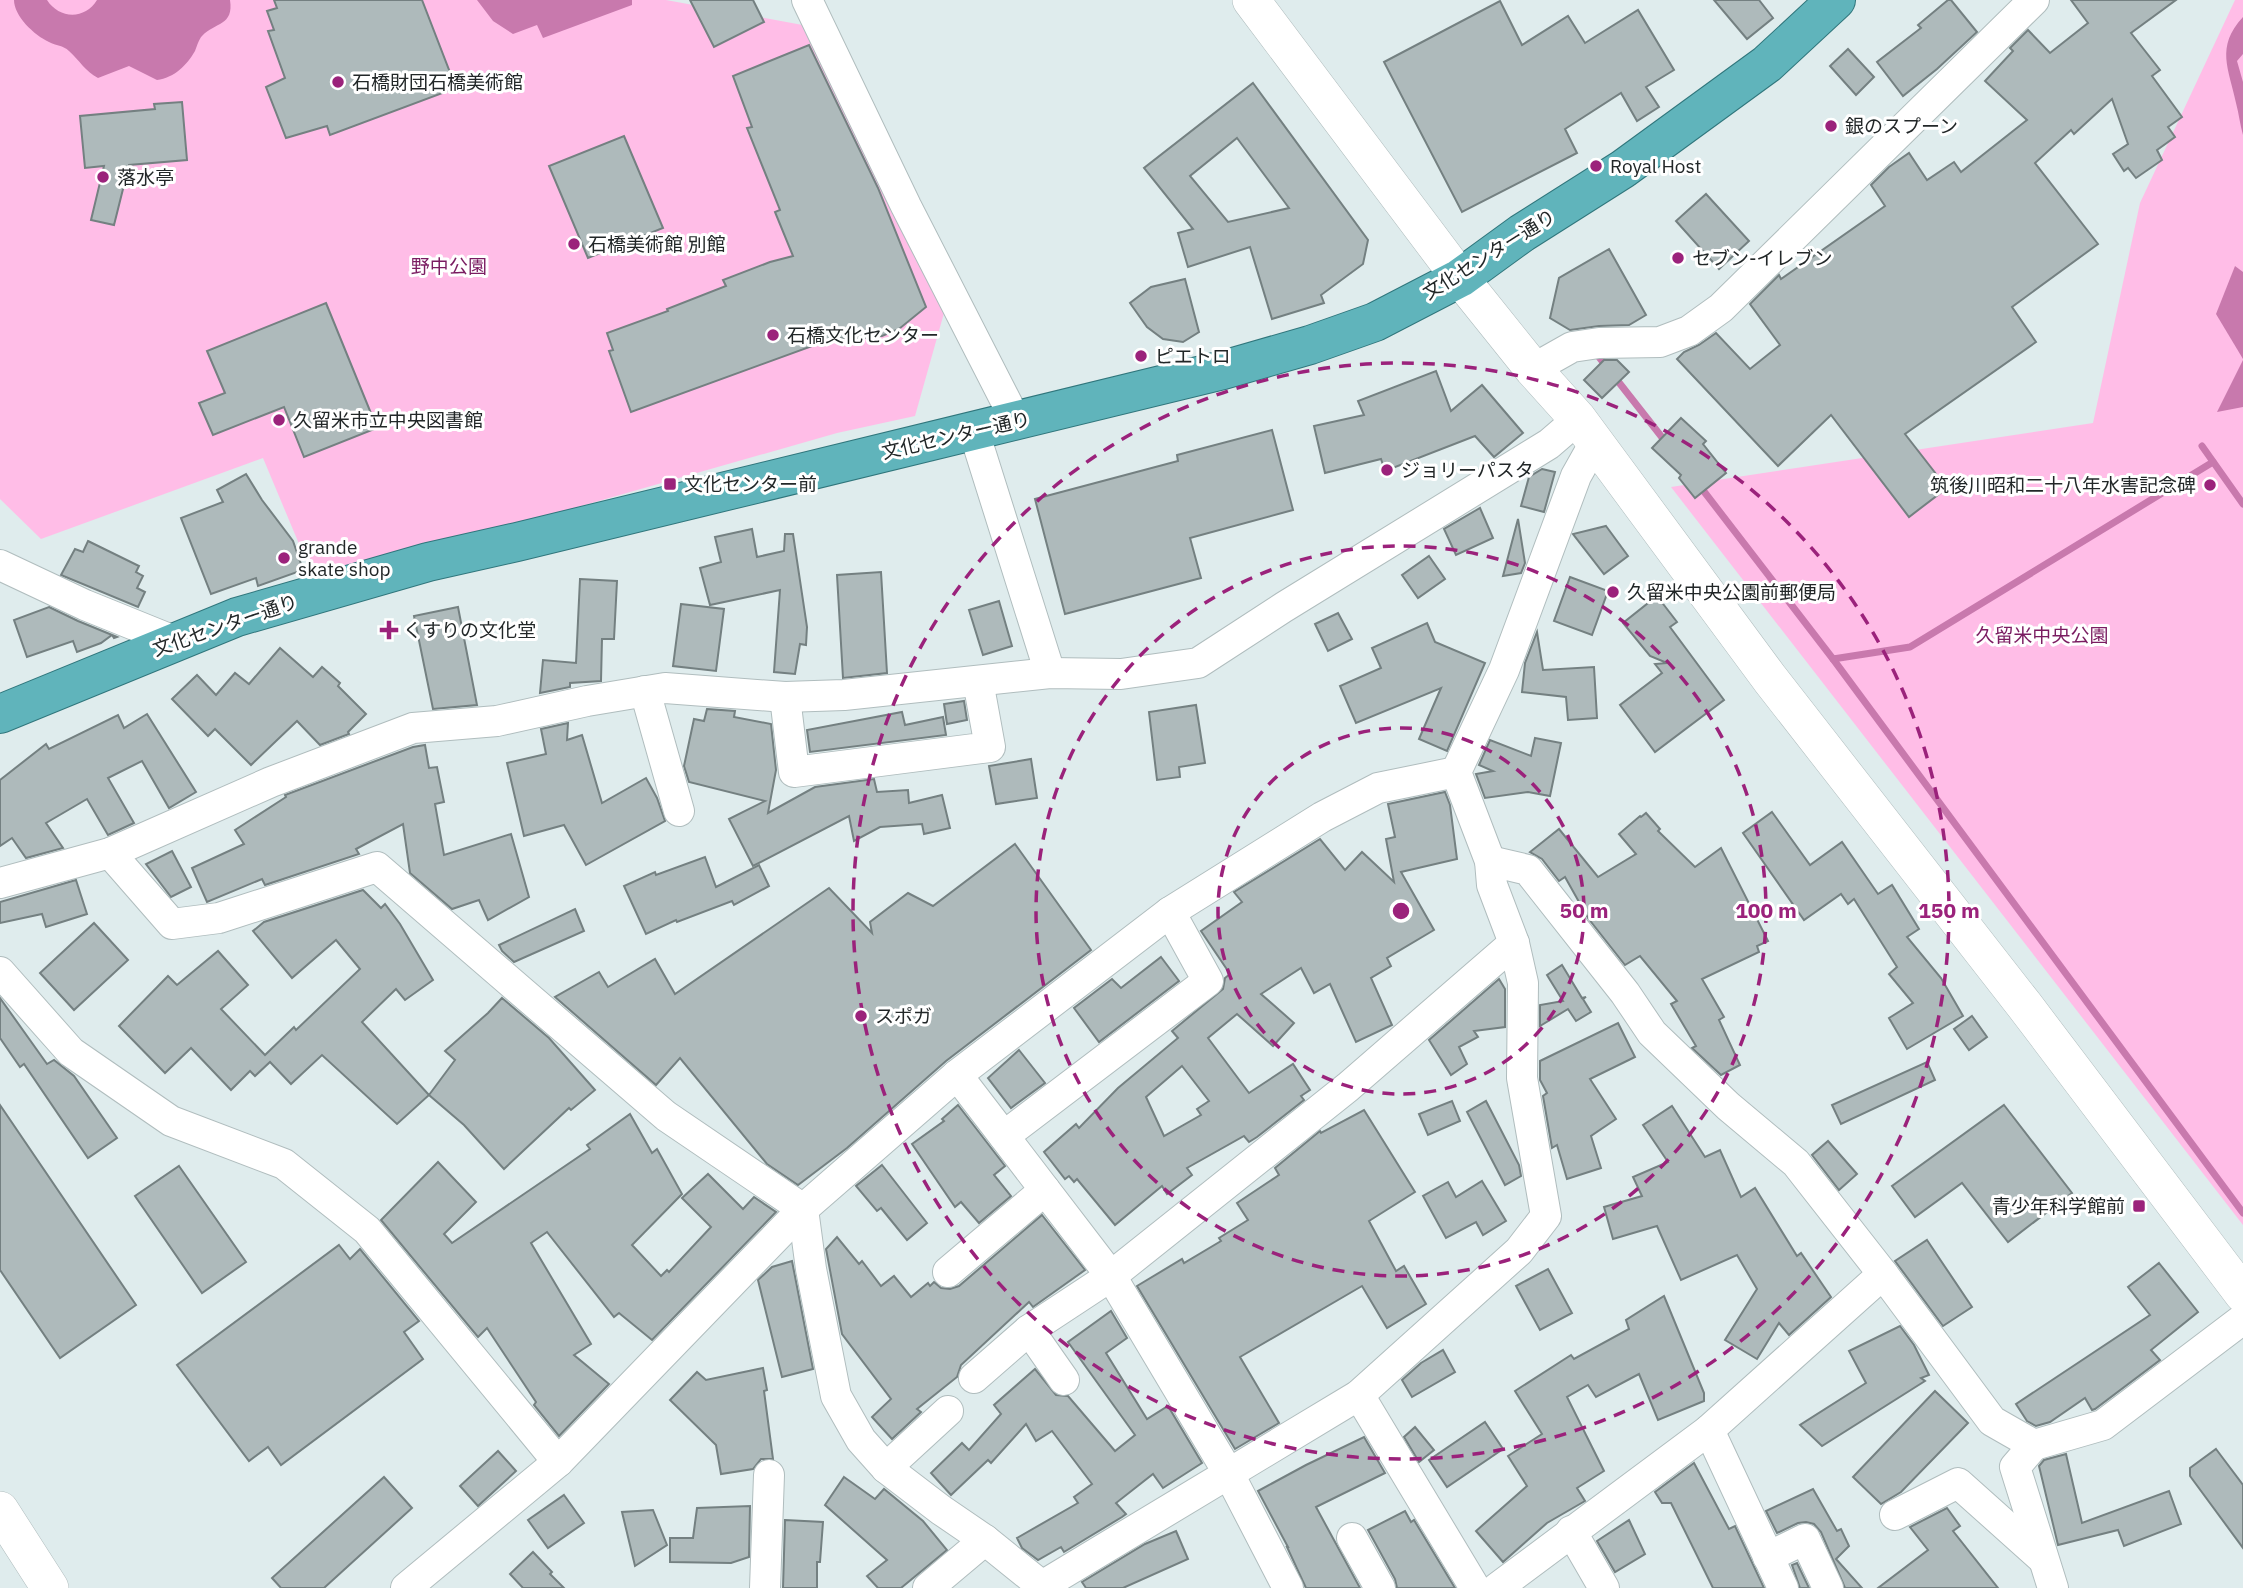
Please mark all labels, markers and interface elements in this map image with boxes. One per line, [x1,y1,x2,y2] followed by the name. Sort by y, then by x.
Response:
[352,70,523,94] place label: 石橋財団石橋美術館
[330,74,346,90] marker: 石橋財団石橋美術館
[1845,114,1958,138] place label: 銀のスプーン
[1823,118,1839,134] marker: 銀のスプーン
[1610,154,1701,178] place label: Royal Host
[1588,158,1604,174] marker: Royal Host
[117,165,174,189] place label: 落水亭
[95,169,111,185] marker: 落水亭
[1418,204,1560,304] street label: 文化センター通り
[588,232,726,256] place label: 石橋美術館 別館
[566,236,582,252] marker: 石橋美術館 別館
[1692,246,1833,270] place label: セブン-イレブン
[1670,250,1686,266] marker: セブン-イレブン
[411,254,487,278] park label: 野中公園
[787,323,939,347] place label: 石橋文化センター
[765,327,781,343] marker: 石橋文化センター
[1155,344,1231,368] place label: ピエトロ
[1133,348,1149,364] marker: ピエトロ
[879,406,1033,464] street label: 文化センター通り
[293,408,483,432] place label: 久留米市立中央図書館
[271,412,287,428] marker: 久留米市立中央図書館
[1401,458,1534,482] place label: ジョリーパスタ
[1379,462,1395,478] marker: ジョリーパスタ
[684,472,817,496] place label: 文化センター前
[1930,473,2196,497] place label: 筑後川昭和二十八年水害記念碑
[662,476,678,492] marker: 文化センター前
[2202,477,2218,493] marker: 筑後川昭和二十八年水害記念碑
[298,535,391,581] place label: grande skate shop
[276,550,292,566] marker: grande skate shop
[1627,580,1836,604] place label: 久留米中央公園前郵便局
[1605,584,1621,600] marker: 久留米中央公園前郵便局
[149,589,301,661] street label: 文化センター通り
[403,618,536,642] place label: くすりの文化堂
[381,622,397,638] marker: くすりの文化堂
[1975,623,2109,647] park label: 久留米中央公園
[1560,896,1608,924] text: 50 m
[1735,896,1797,924] text: 100 m
[1918,896,1980,924] text: 150 m
[1389,899,1413,923] centre of rings
[875,1004,932,1028] place label: スポガ
[853,1008,869,1024] marker: スポガ
[1992,1194,2125,1218] place label: 青少年科学館前
[2131,1198,2147,1214] marker: 青少年科学館前

